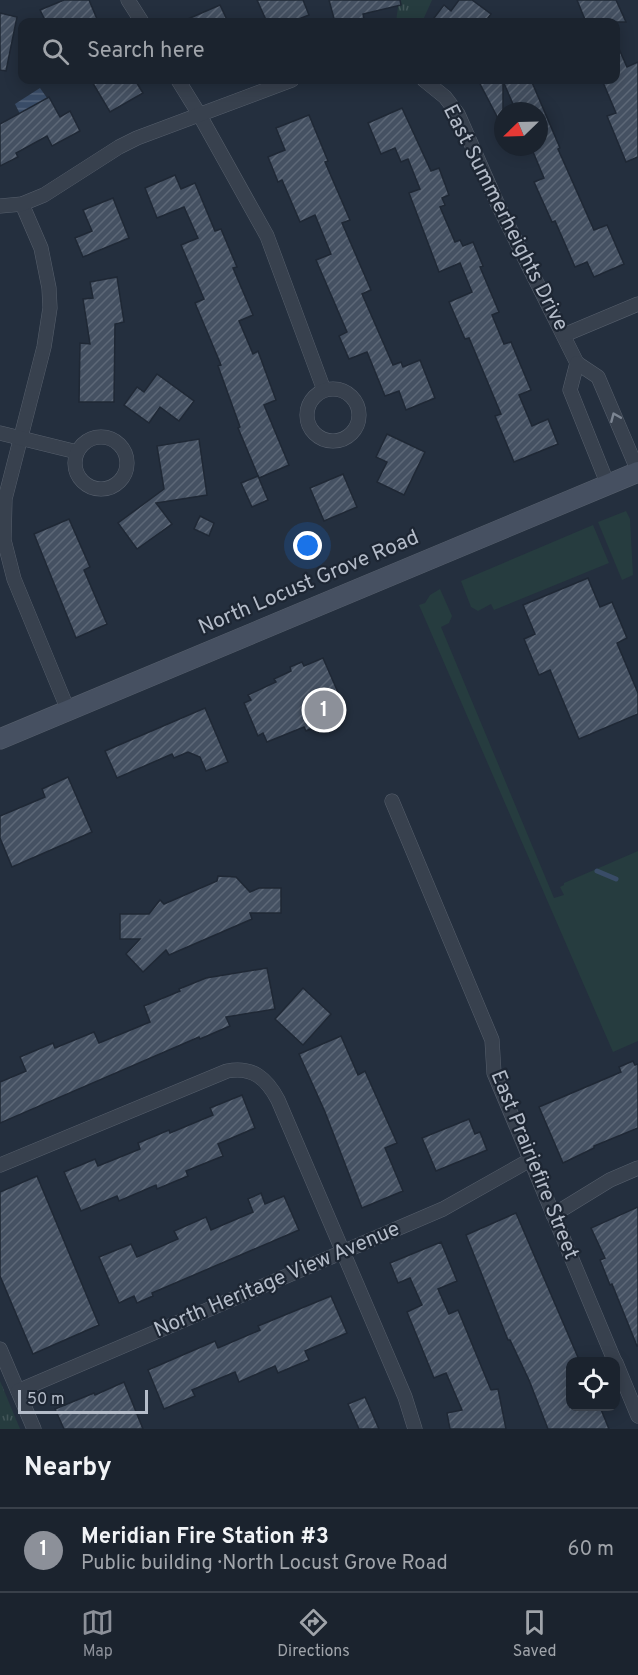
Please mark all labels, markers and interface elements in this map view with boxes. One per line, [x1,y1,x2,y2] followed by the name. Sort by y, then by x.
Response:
[18,18,620,84] search box
[39,35,72,68] icon: search
[87,38,205,65] text: Search here
[436,100,574,336] street label: East Summerheights Drive
[494,102,548,156] north arrow
[610,413,622,424] one-way arrow
[195,524,423,642] street label: North Locust Grove Road
[293,531,322,560] your location
[304,688,344,732] pin: 1
[484,1066,584,1264] street label: East Prairiefire Street
[150,1216,404,1344] street label: North Heritage View Avenue
[566,1357,620,1411] map controls
[566,1357,620,1411] button: locate
[18,1387,148,1414] scale bar
[27,1390,65,1410] text: 50 m
[24,1452,112,1485] text: Nearby
[81,1524,329,1551] text: Meridian Fire Station #3
[40,1537,48,1563] text: 1
[568,1537,614,1563] text: 60 m
[81,1551,448,1577] text: Public building · North Locust Grove Road
[81,1606,114,1662] tab: Map
[277,1606,350,1662] tab: Directions
[513,1606,557,1662] tab: Saved

